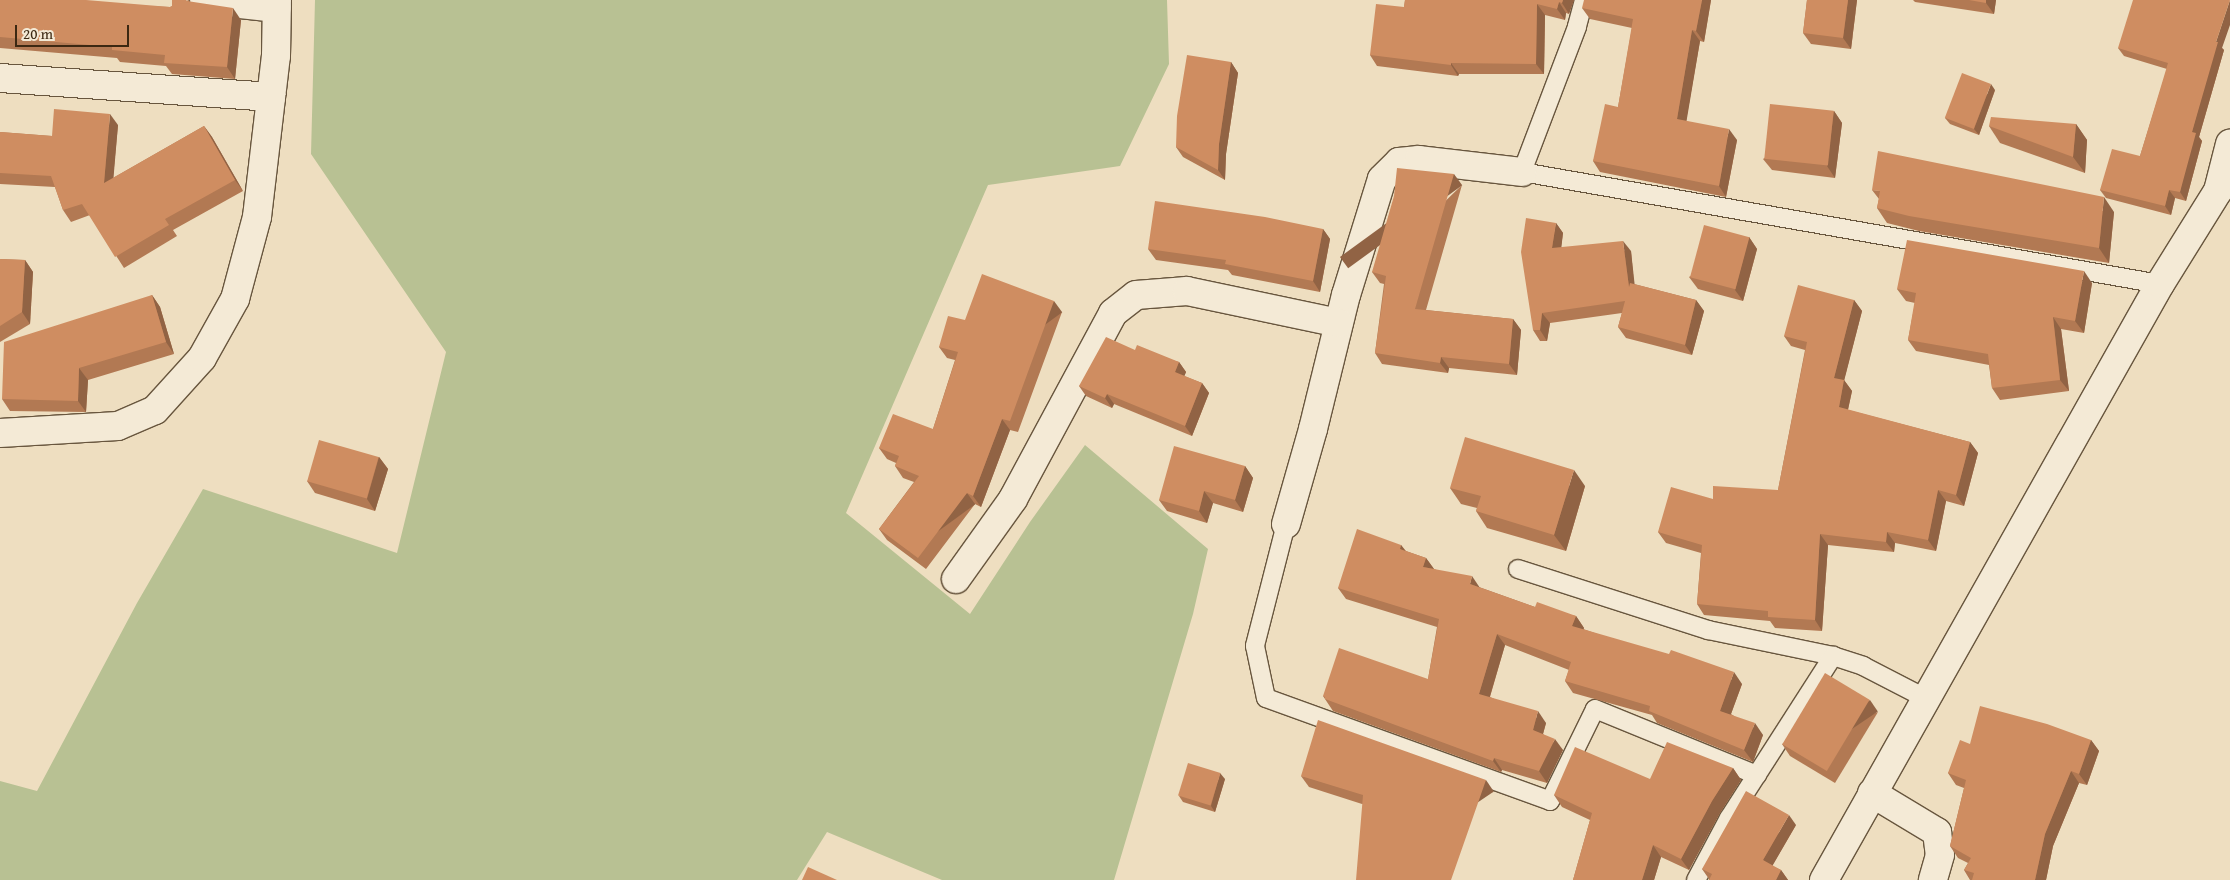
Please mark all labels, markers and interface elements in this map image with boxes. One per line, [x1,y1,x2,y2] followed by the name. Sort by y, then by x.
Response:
[18,15,131,47] scale bar
[23,23,53,44] text: 20 m

